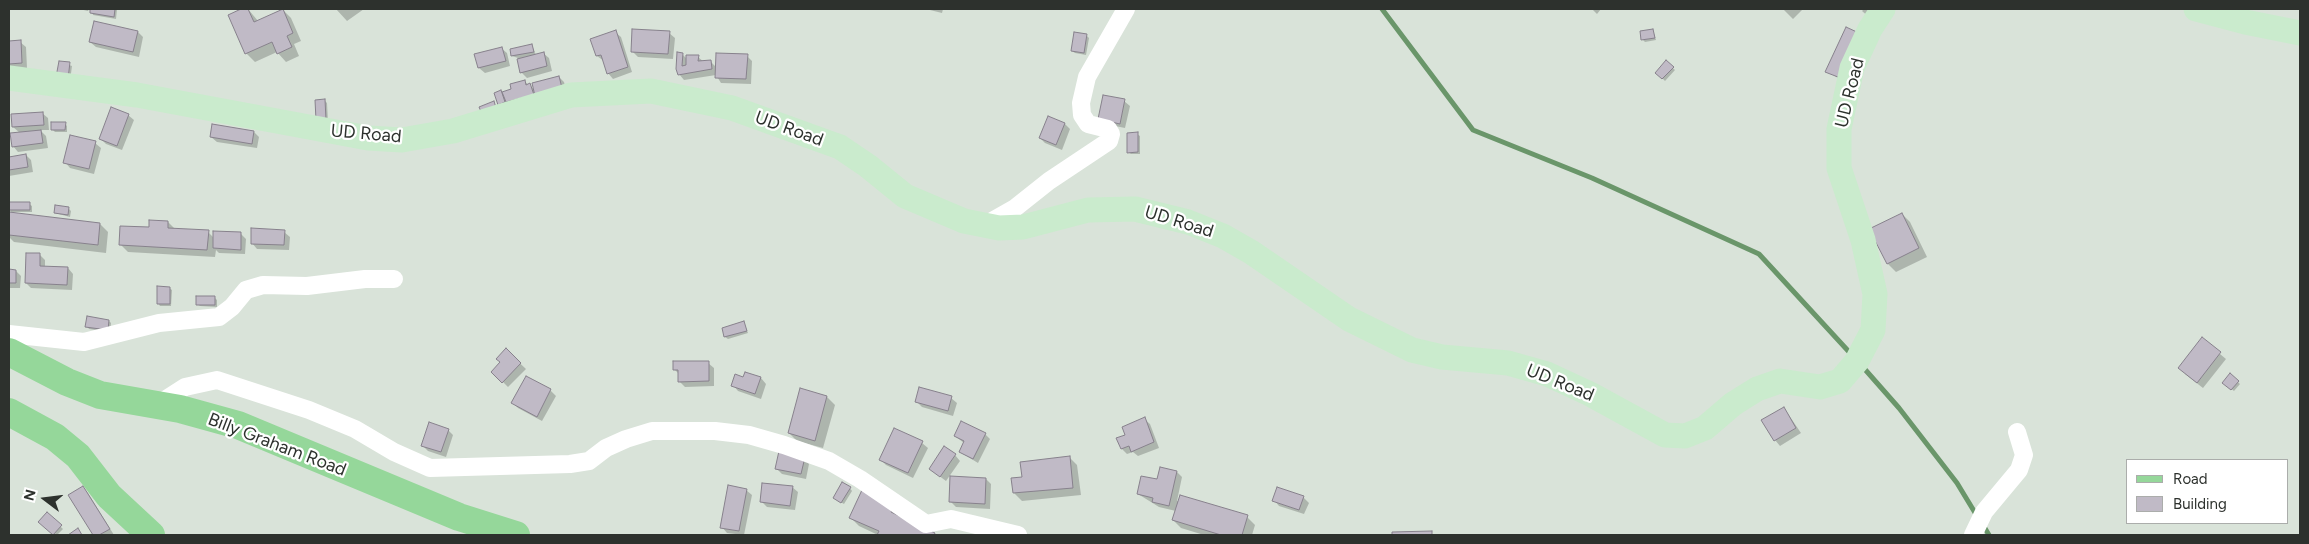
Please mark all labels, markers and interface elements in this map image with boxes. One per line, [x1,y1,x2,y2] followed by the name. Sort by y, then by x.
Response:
[1831,56,1869,130] street label: UD Road
[752,107,826,151] street label: UD Road
[330,120,402,148] street label: UD Road
[1142,201,1216,243] street label: UD Road
[1523,360,1597,406] street label: UD Road
[205,409,349,481] street label: Billy Graham Road
[2126,459,2289,524] legend
[2173,470,2208,488] text: Road
[20,474,70,524] north arrow
[20,488,40,502] text: N
[2173,495,2227,513] text: Building

